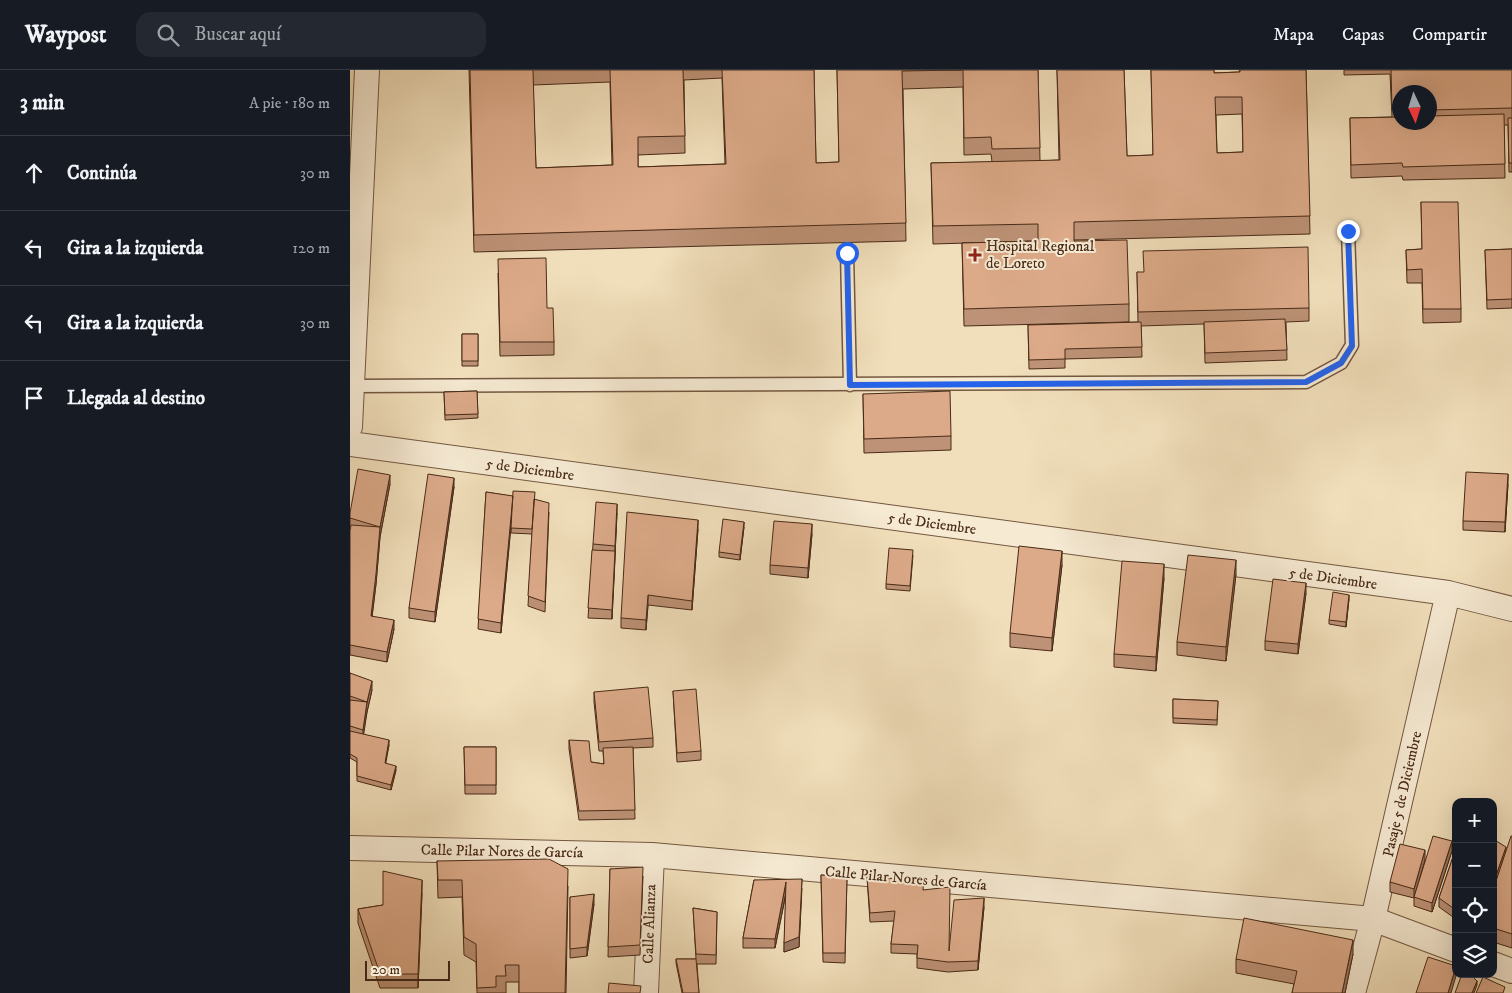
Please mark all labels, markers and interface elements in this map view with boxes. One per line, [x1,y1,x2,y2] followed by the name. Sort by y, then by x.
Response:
[136,12,486,57] search box
[25,20,106,50] text: Waypost
[154,21,182,49] icon: search
[194,23,281,46] text: Buscar aquí
[1273,24,1314,46] text: Mapa
[1342,24,1384,46] text: Capas
[1412,24,1487,46] text: Compartir
[1392,85,1437,130] north arrow
[20,90,65,116] text: 3 min
[249,93,330,113] text: A pie · 180 m
[20,159,48,187] icon: ahead
[67,162,137,185] text: Continúa
[300,163,330,183] text: 30 m
[1337,220,1360,243] route end
[20,234,48,262] icon: left
[67,237,203,260] text: Gira a la izquierda
[986,237,1095,273] place label: Hospital Regional de Loreto
[292,238,330,258] text: 120 m
[836,242,859,265] route start
[968,248,982,262] marker: Hospital Regional de Loreto
[20,309,48,337] icon: left
[67,312,203,335] text: Gira a la izquierda
[300,313,330,333] text: 30 m
[20,384,48,412] icon: arrive
[67,387,205,410] text: Llegada al destino
[484,454,575,485] street label: 5 de Diciembre
[886,508,977,539] street label: 5 de Diciembre
[1287,563,1378,594] street label: 5 de Diciembre
[1379,729,1426,859] street label: Pasaje 5 de Diciembre
[1452,798,1497,978] map controls
[1452,798,1497,843] button: +
[421,841,584,862] street label: Calle Pilar Nores de García
[1452,843,1497,888] button: −
[824,862,988,895] street label: Calle Pilar Nores de García
[639,883,660,964] street label: Calle Alianza
[1452,888,1497,933] button: locate
[1452,933,1497,978] button: layers
[365,958,450,981] scale bar
[372,961,400,979] text: 20 m

